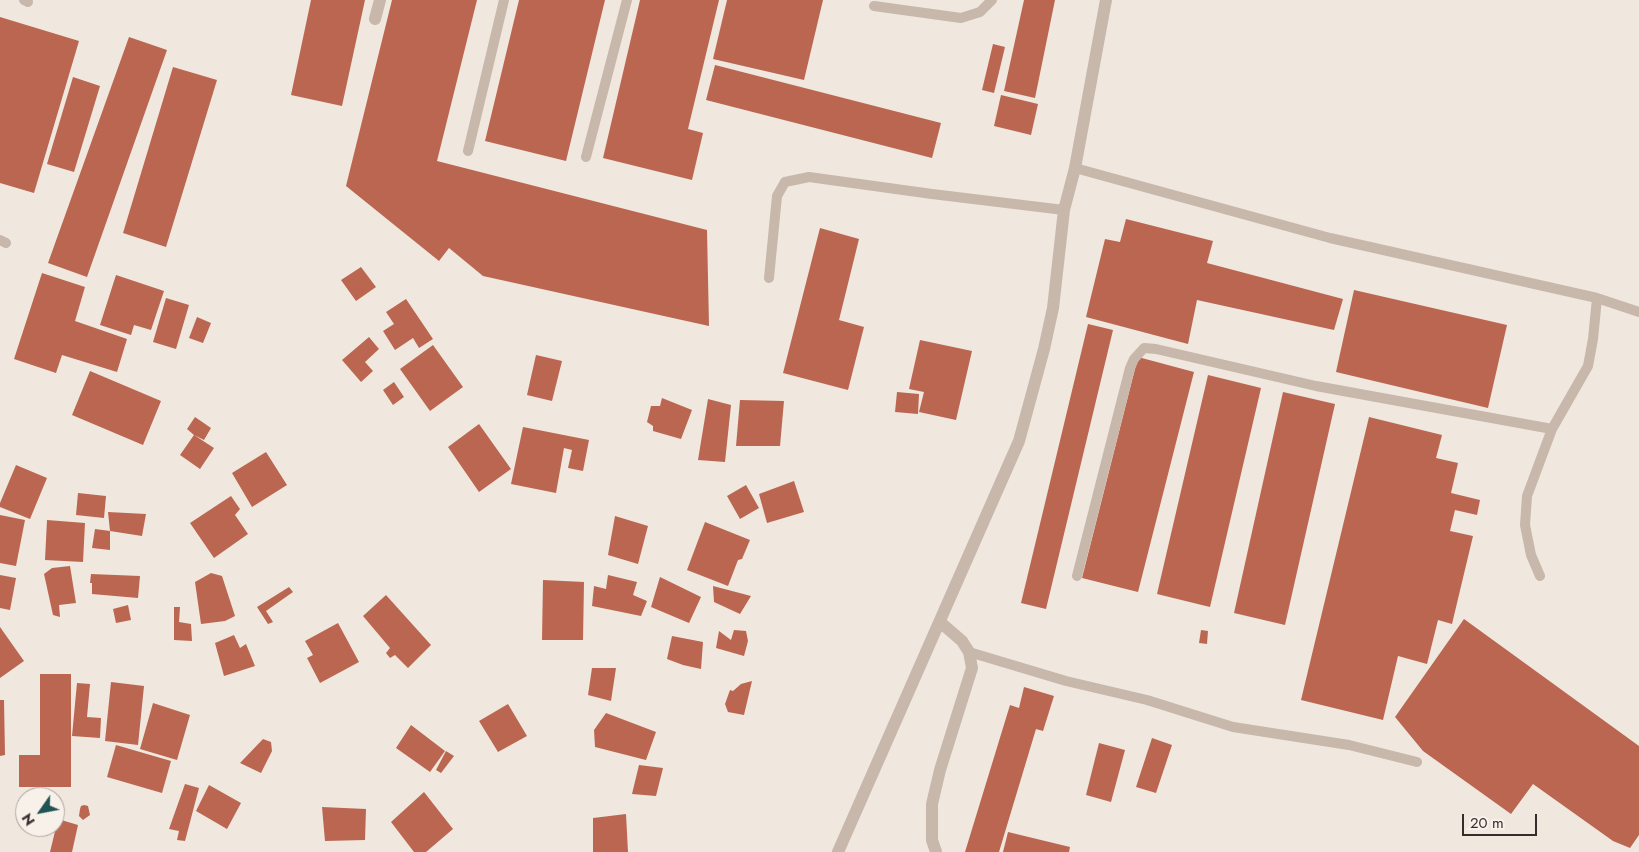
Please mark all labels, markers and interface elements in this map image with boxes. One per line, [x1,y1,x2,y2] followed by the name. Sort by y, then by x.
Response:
[15,787,65,837] north arrow
[1464,804,1539,836] scale bar
[17,810,40,830] text: N
[1470,812,1504,834] text: 20 m

